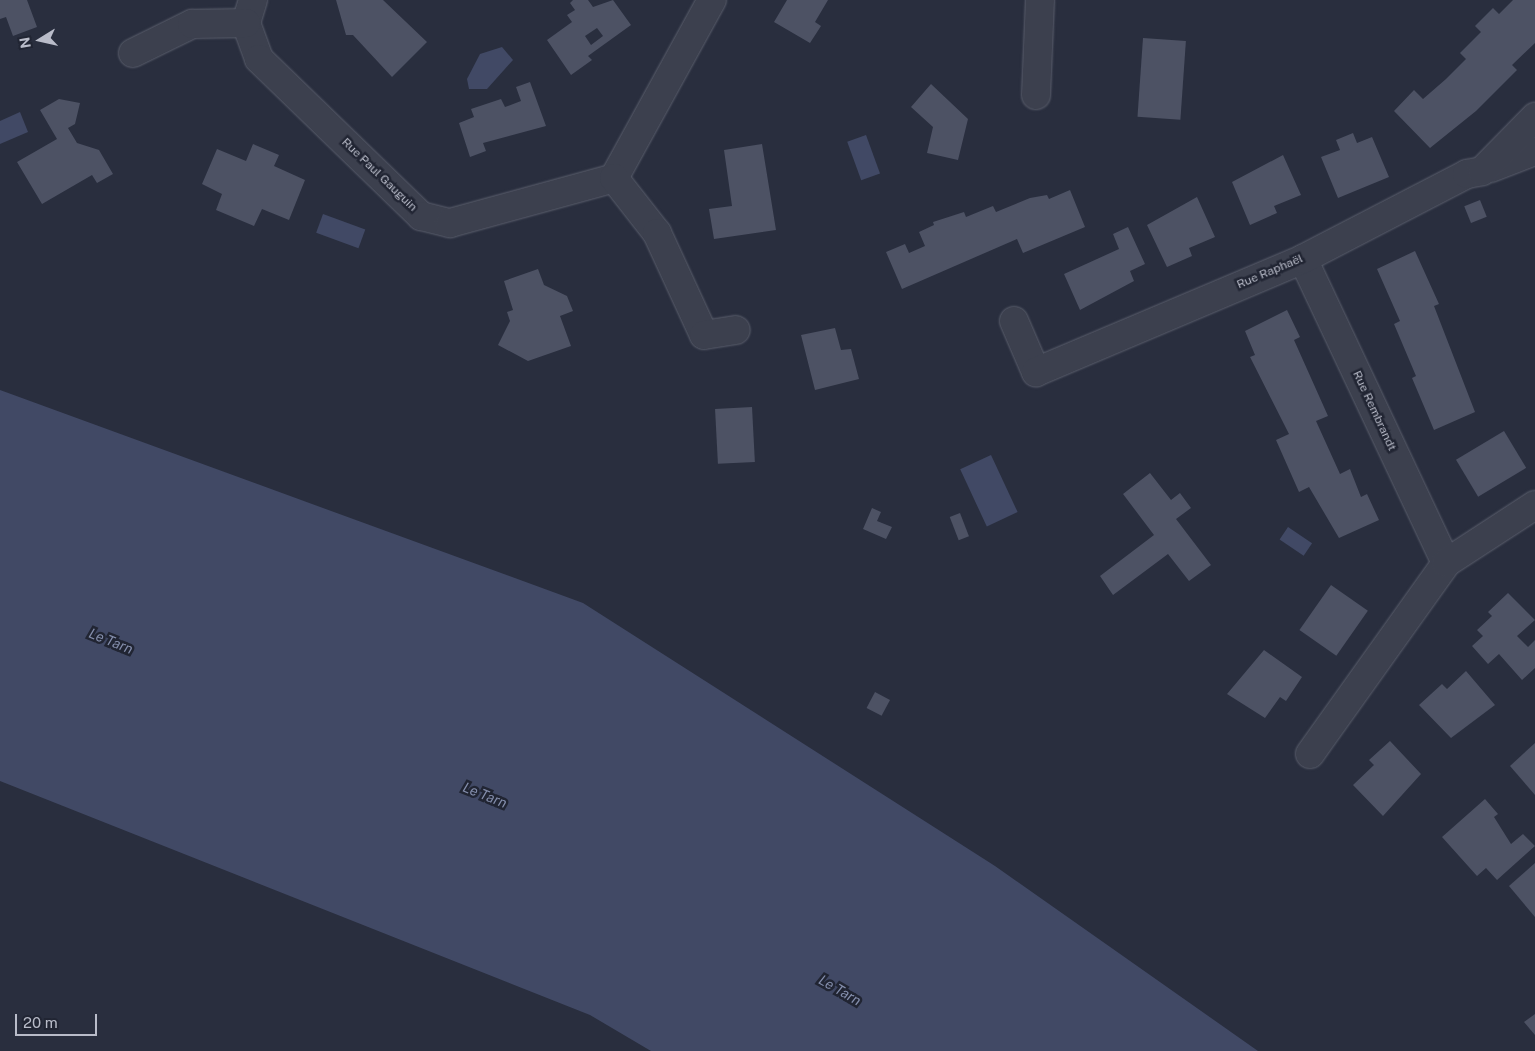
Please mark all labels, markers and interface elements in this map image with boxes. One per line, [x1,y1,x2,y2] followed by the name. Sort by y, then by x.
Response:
[15,15,65,65] north arrow
[16,36,34,49] text: N
[338,135,420,215] street label: Rue Paul Gauguin
[1235,252,1305,292] street label: Rue Raphaël
[1349,369,1399,453] street label: Rue Rembrandt
[86,625,136,657] water label: Le Tarn
[460,779,510,811] water label: Le Tarn
[816,971,864,1009] water label: Le Tarn
[18,1004,100,1036] scale bar
[23,1014,58,1031] text: 20 m

